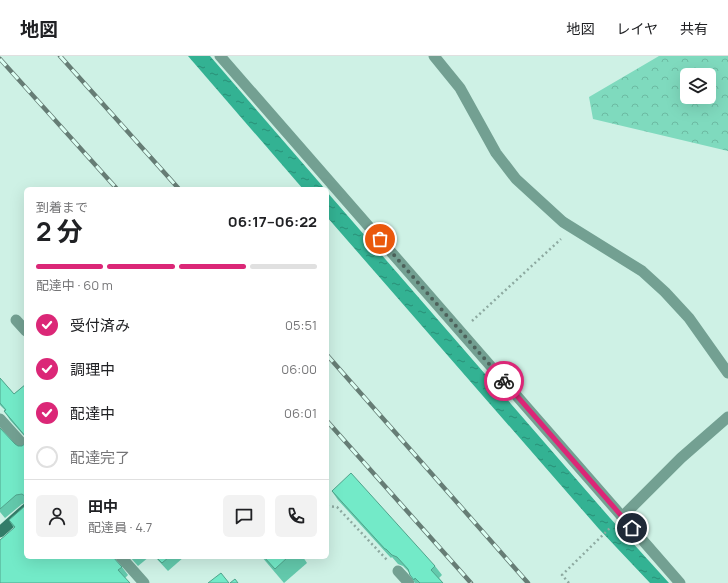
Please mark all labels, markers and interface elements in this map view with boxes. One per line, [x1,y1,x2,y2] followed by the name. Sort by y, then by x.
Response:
[20,16,58,42] text: 地図
[566,19,594,38] text: 地図
[616,19,658,38] text: レイヤ
[680,19,708,38] text: 共有
[680,68,716,104] map controls
[680,68,716,104] button: layers
[36,198,88,216] text: 到着まで
[228,211,317,232] text: 06:17–06:22
[36,213,83,249] text: 2 分
[363,222,397,256] pin
[369,228,391,250] icon: bag
[36,276,113,294] text: 配達中 · 60 m
[36,314,58,336] icon: check
[70,315,130,336] text: 受付済み
[285,316,317,334] text: 05:51
[36,358,58,380] icon: check
[70,359,115,380] text: 調理中
[281,360,317,378] text: 06:00
[484,361,524,401] courier
[493,370,515,392] icon: bike
[36,402,58,424] icon: check
[70,403,115,424] text: 配達中
[284,404,317,422] text: 06:01
[70,447,130,468] text: 配達完了
[36,495,78,537] button: person
[223,495,265,537] button: chat
[275,495,317,537] button: phone
[88,496,118,517] text: 田中
[615,511,649,545] pin
[621,517,643,539] icon: home
[88,518,152,536] text: 配達員 · 4.7

